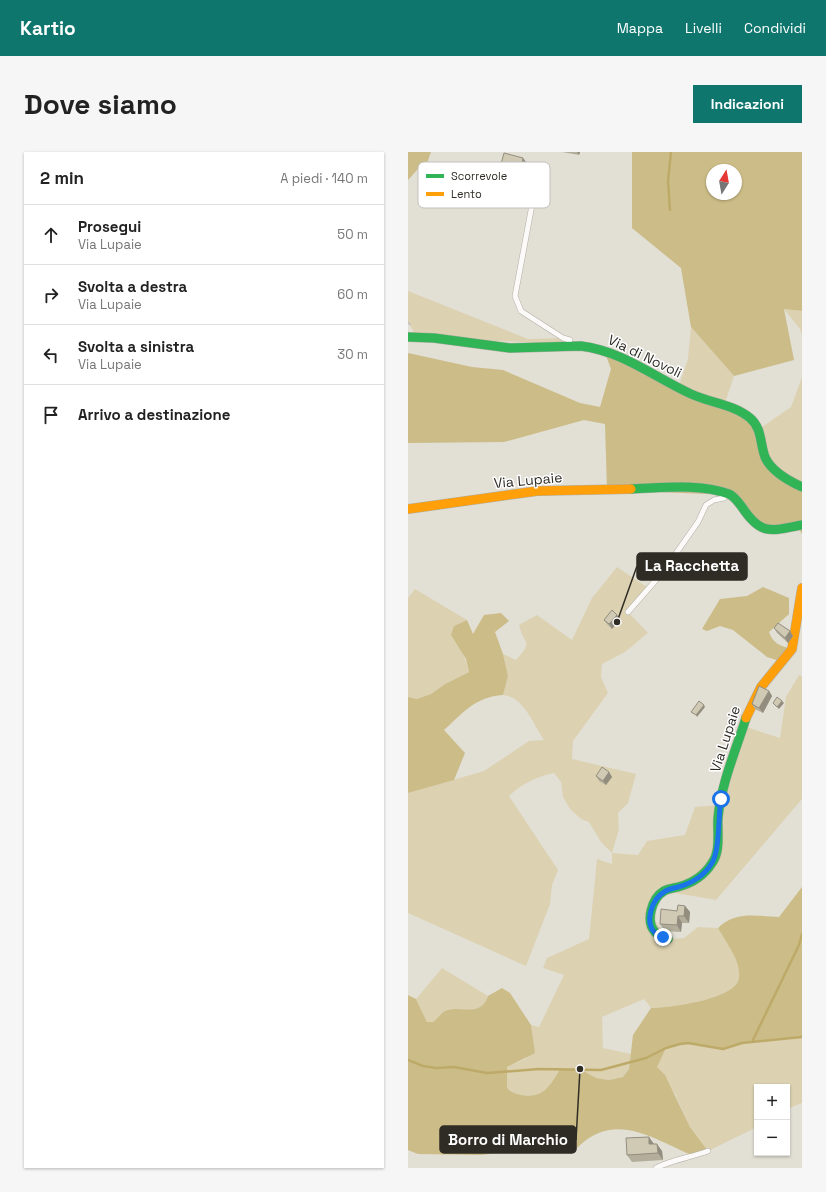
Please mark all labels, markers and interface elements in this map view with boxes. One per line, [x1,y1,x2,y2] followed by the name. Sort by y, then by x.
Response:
[20,16,76,41] text: Kartio
[617,19,663,37] text: Mappa
[685,19,722,37] text: Livelli
[744,19,806,37] text: Condividi
[693,85,802,123] button: Indicazioni
[24,86,177,122] text: Dove siamo
[418,162,550,208] legend
[706,164,742,200] north arrow
[40,167,84,189] text: 2 min
[451,169,507,183] text: Scorrevole
[280,170,368,187] text: A piedi · 140 m
[451,187,482,201] text: Lento
[78,217,141,236] text: Prosegui
[40,224,62,246] icon: ahead
[337,226,368,243] text: 50 m
[78,236,142,253] text: Via Lupaie
[78,277,187,296] text: Svolta a destra
[40,284,62,306] icon: right
[337,286,368,303] text: 60 m
[78,296,142,313] text: Via Lupaie
[605,330,685,382] street label: Via di Novoli
[78,337,194,356] text: Svolta a sinistra
[40,344,62,366] icon: left
[337,346,368,363] text: 30 m
[78,356,142,373] text: Via Lupaie
[40,404,62,426] icon: arrive
[78,405,230,424] text: Arrivo a destinazione
[493,468,563,492] street label: Via Lupaie
[637,553,747,580] callout: La Racchetta
[645,556,740,575] text: La Racchetta
[706,704,744,774] street label: Via Lupaie
[712,790,730,808] route start
[654,928,672,946] route end
[754,1084,790,1156] map controls
[754,1084,790,1120] button: +
[754,1120,790,1156] button: −
[440,1126,576,1153] callout: Borro di Marchio
[448,1130,568,1149] text: Borro di Marchio

